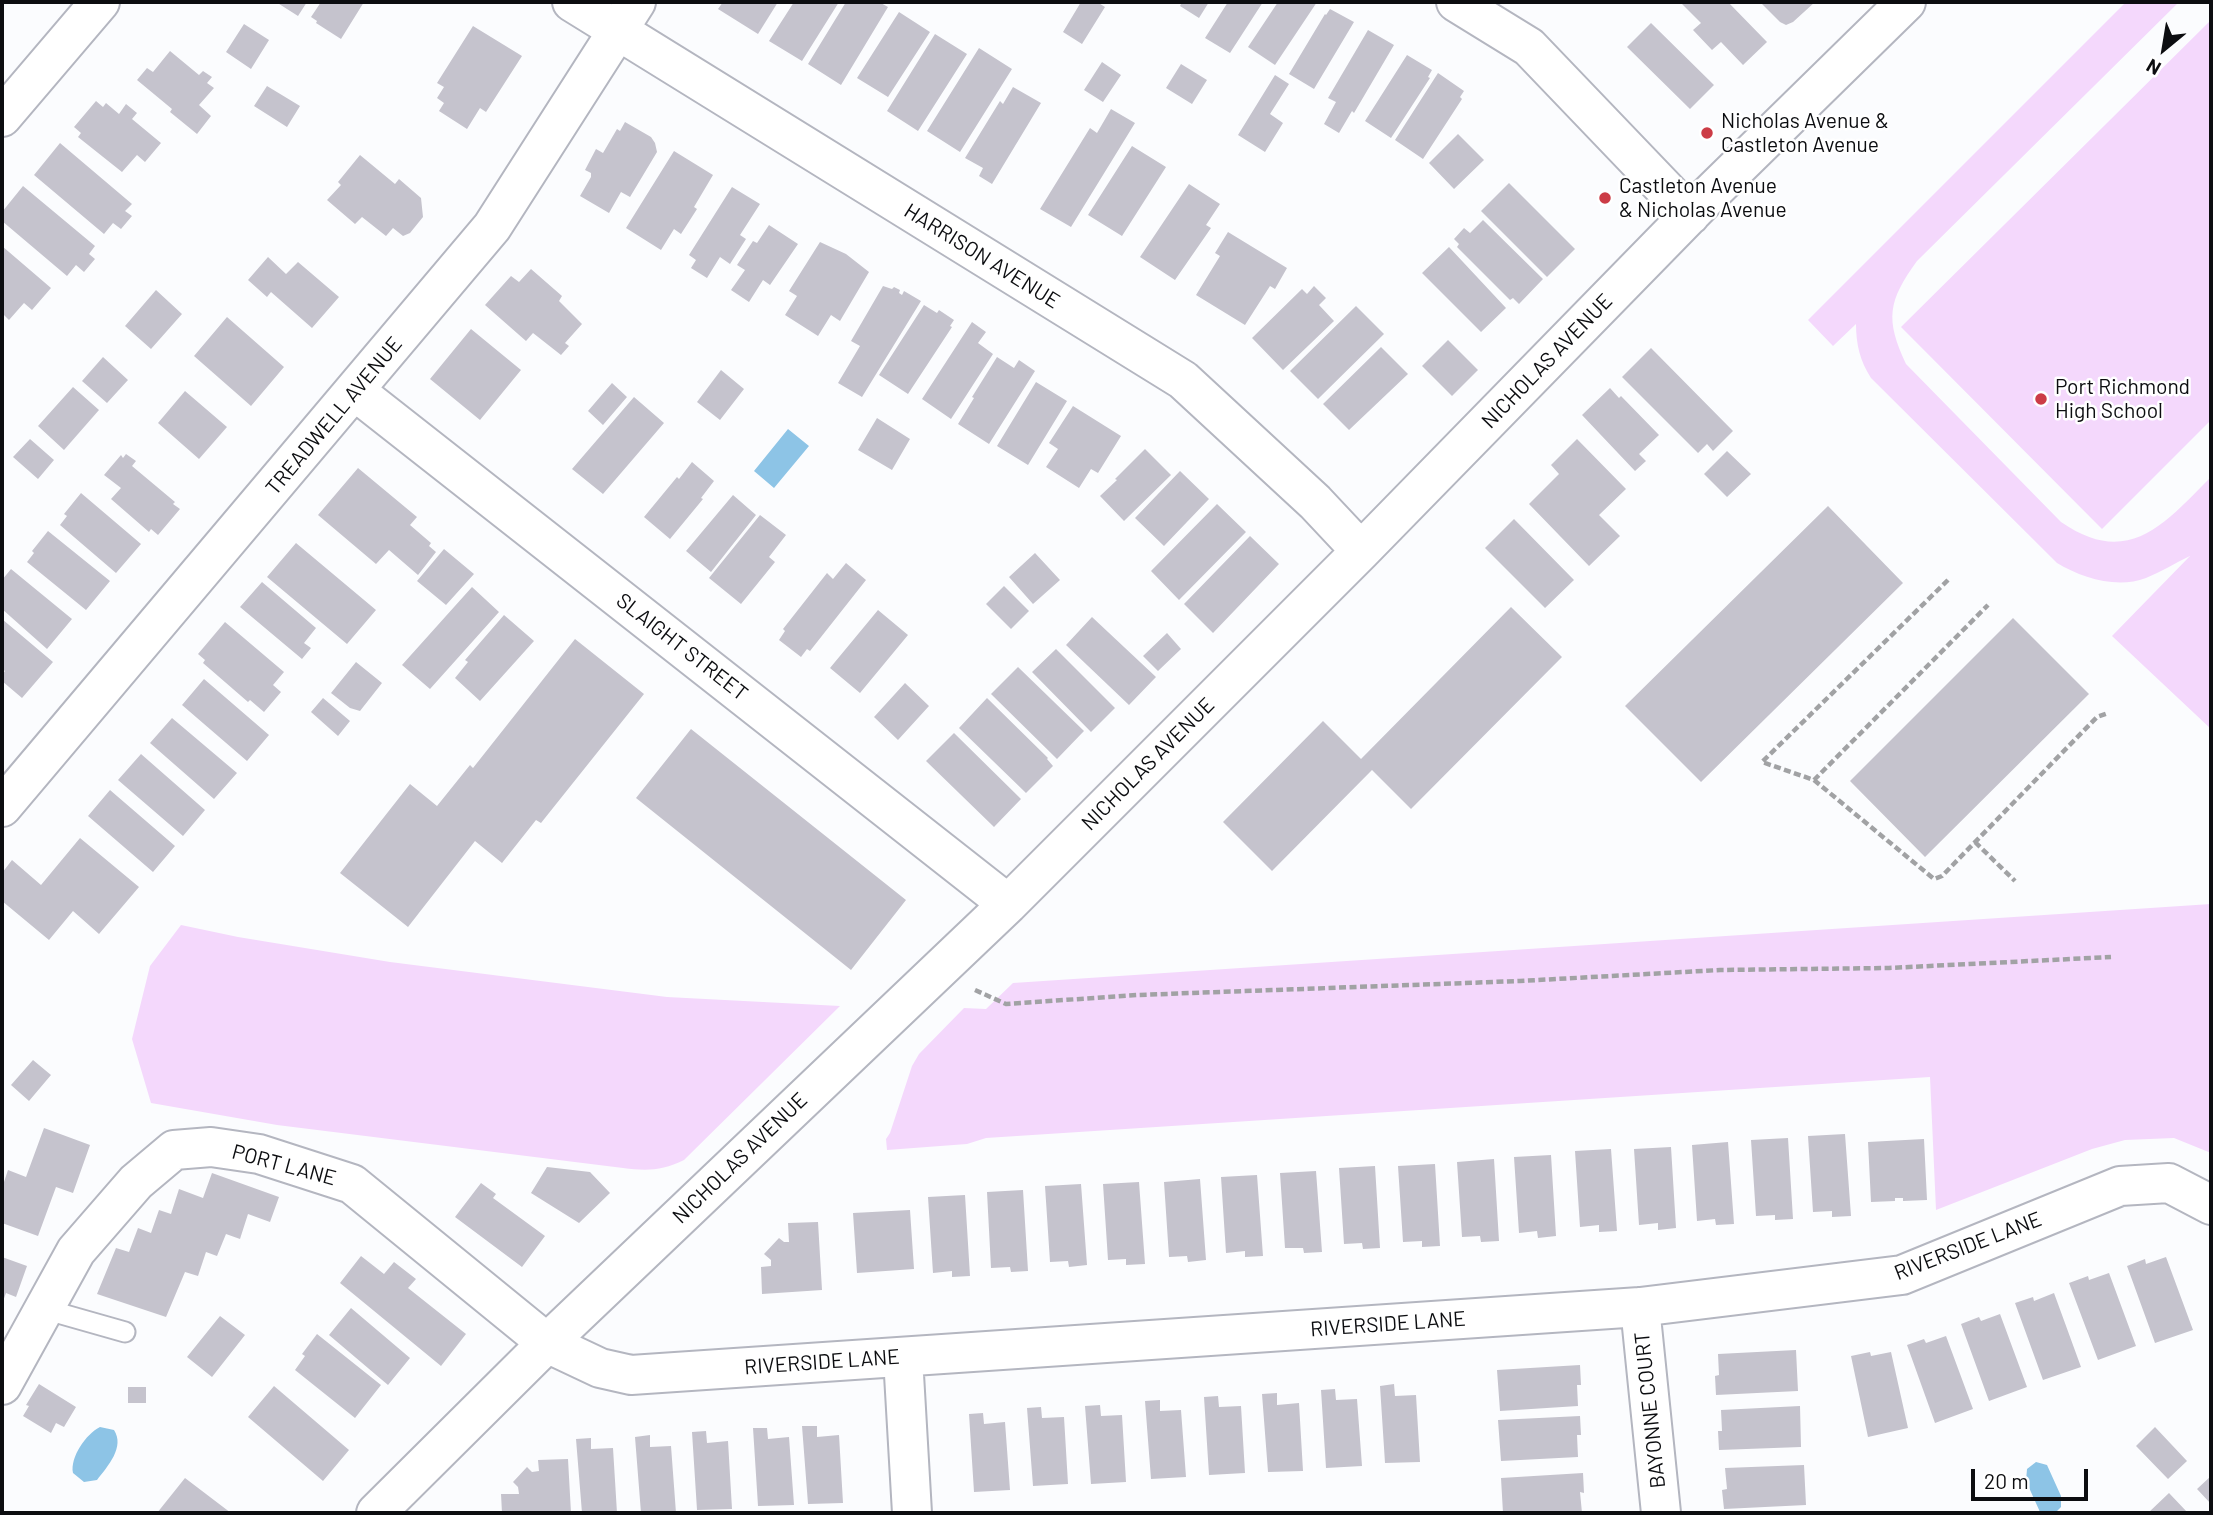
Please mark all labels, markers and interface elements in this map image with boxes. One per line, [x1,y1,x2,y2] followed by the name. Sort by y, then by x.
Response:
[2129,14,2199,84] north arrow
[2142,55,2164,81] text: N
[1721,108,1889,158] place label: Nicholas Avenue & Castleton Avenue
[1699,125,1715,141] marker: Nicholas Avenue & Castleton Avenue
[1619,173,1787,223] place label: Castleton Avenue & Nicholas Avenue
[1597,190,1613,206] marker: Castleton Avenue & Nicholas Avenue
[900,198,1064,314] street label: HARRISON AVENUE
[1476,288,1618,434] street label: NICHOLAS AVENUE
[260,332,408,500] street label: TREADWELL AVENUE
[2055,374,2190,424] place label: Port Richmond High School
[2033,391,2049,407] marker: Port Richmond High School
[611,588,753,706] street label: SLAIGHT STREET
[1076,692,1220,836] street label: NICHOLAS AVENUE
[667,1087,813,1229] street label: NICHOLAS AVENUE
[229,1139,339,1191] street label: PORT LANE
[1891,1206,2045,1286] street label: RIVERSIDE LANE
[1309,1306,1467,1342] street label: RIVERSIDE LANE
[1629,1330,1671,1490] street label: BAYONNE COURT
[743,1344,901,1380] street label: RIVERSIDE LANE
[1975,1456,2092,1500] scale bar
[1984,1468,2029,1493] text: 20 m

